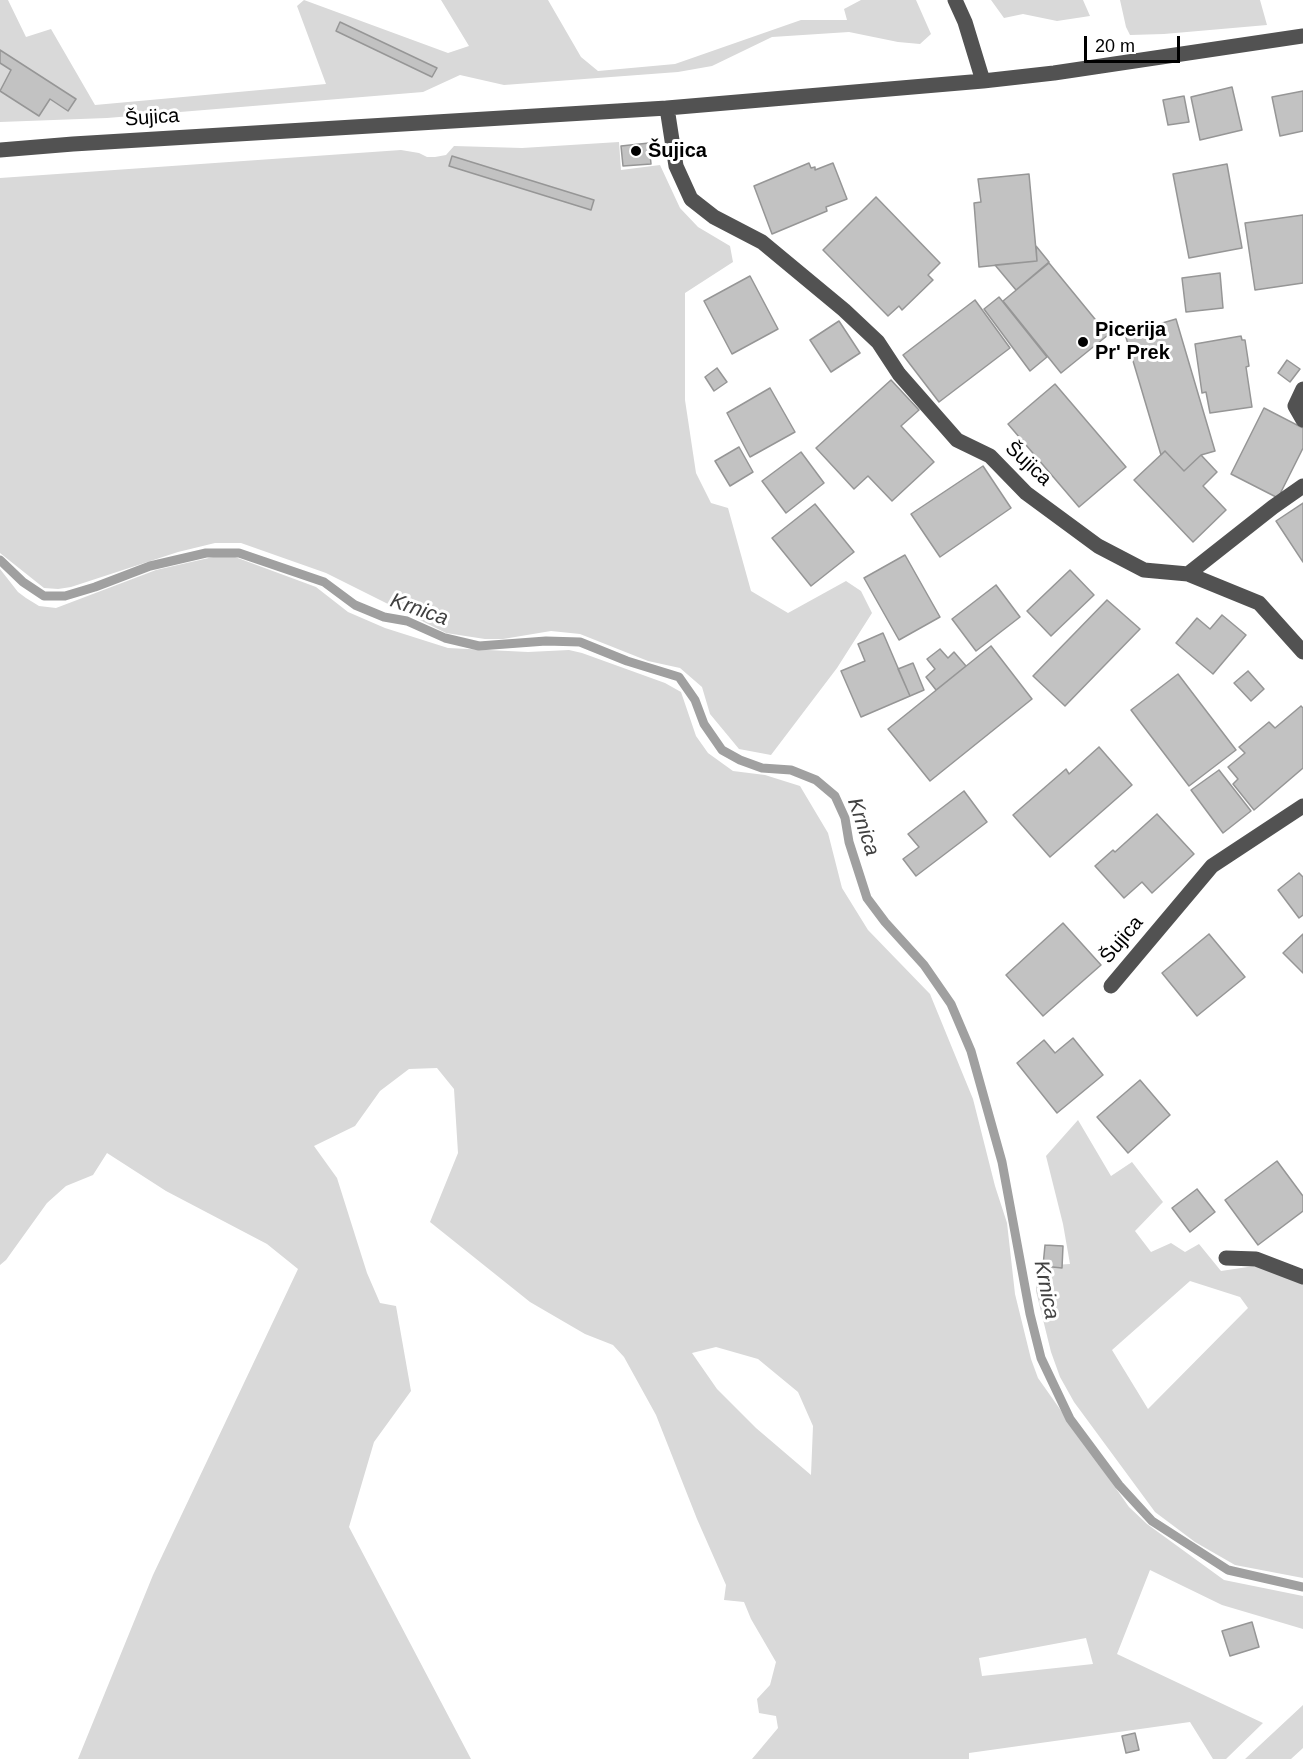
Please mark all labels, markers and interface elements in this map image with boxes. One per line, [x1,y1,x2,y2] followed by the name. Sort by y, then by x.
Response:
[1087,24,1183,62] scale bar
[1095,36,1135,56] text: 20 m
[124,104,180,132] street label: Šujica
[648,139,707,163] place label: Šujica
[629,144,643,158] marker: Šujica
[1095,318,1170,365] place label: Picerija Pr' Prek
[1076,335,1090,349] marker: Picerija Pr' Prek
[1000,437,1056,491] street label: Šujica
[387,588,451,632] water label: Krnica
[841,795,885,859] water label: Krnica
[1095,911,1149,969] street label: Šujica
[1028,1258,1064,1322] water label: Krnica

